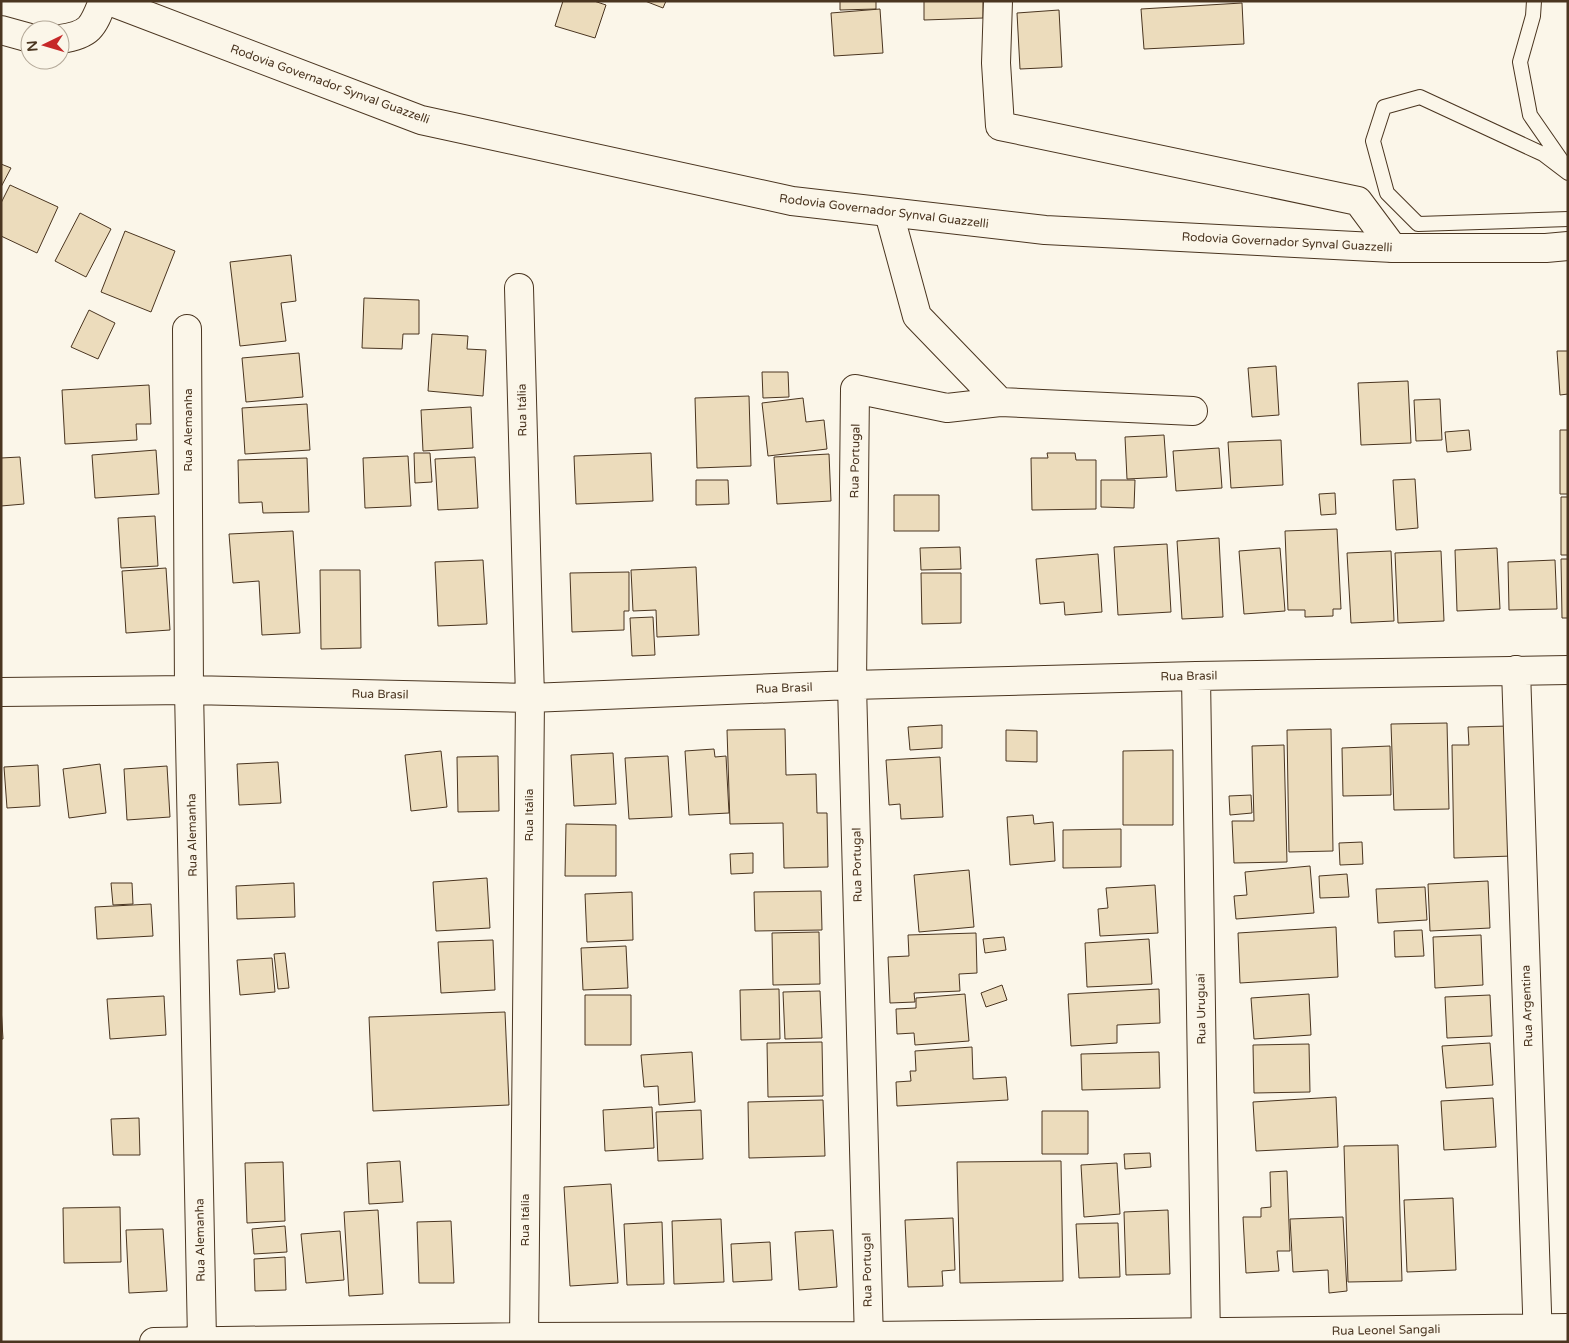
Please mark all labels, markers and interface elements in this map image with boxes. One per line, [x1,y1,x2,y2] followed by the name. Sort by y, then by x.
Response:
[20,20,70,70] north arrow
[24,40,42,52] text: N
[228,41,432,127] street label: Rodovia Governador Synval Guazzelli
[778,191,990,231] street label: Rodovia Governador Synval Guazzelli
[1181,229,1393,255] street label: Rodovia Governador Synval Guazzelli
[515,383,529,437] street label: Rua Itália
[181,388,195,472] street label: Rua Alemanha
[847,424,863,498] street label: Rua Portugal
[1160,669,1218,683] street label: Rua Brasil
[755,680,813,696] street label: Rua Brasil
[351,687,409,701] street label: Rua Brasil
[522,788,536,842] street label: Rua Itália
[184,793,200,877] street label: Rua Alemanha
[849,828,865,902] street label: Rua Portugal
[1519,965,1535,1047] street label: Rua Argentina
[1193,973,1209,1045] street label: Rua Uruguai
[518,1193,532,1247] street label: Rua Itália
[192,1198,208,1282] street label: Rua Alemanha
[859,1233,875,1307] street label: Rua Portugal
[1332,1322,1440,1338] street label: Rua Leonel Sangali

